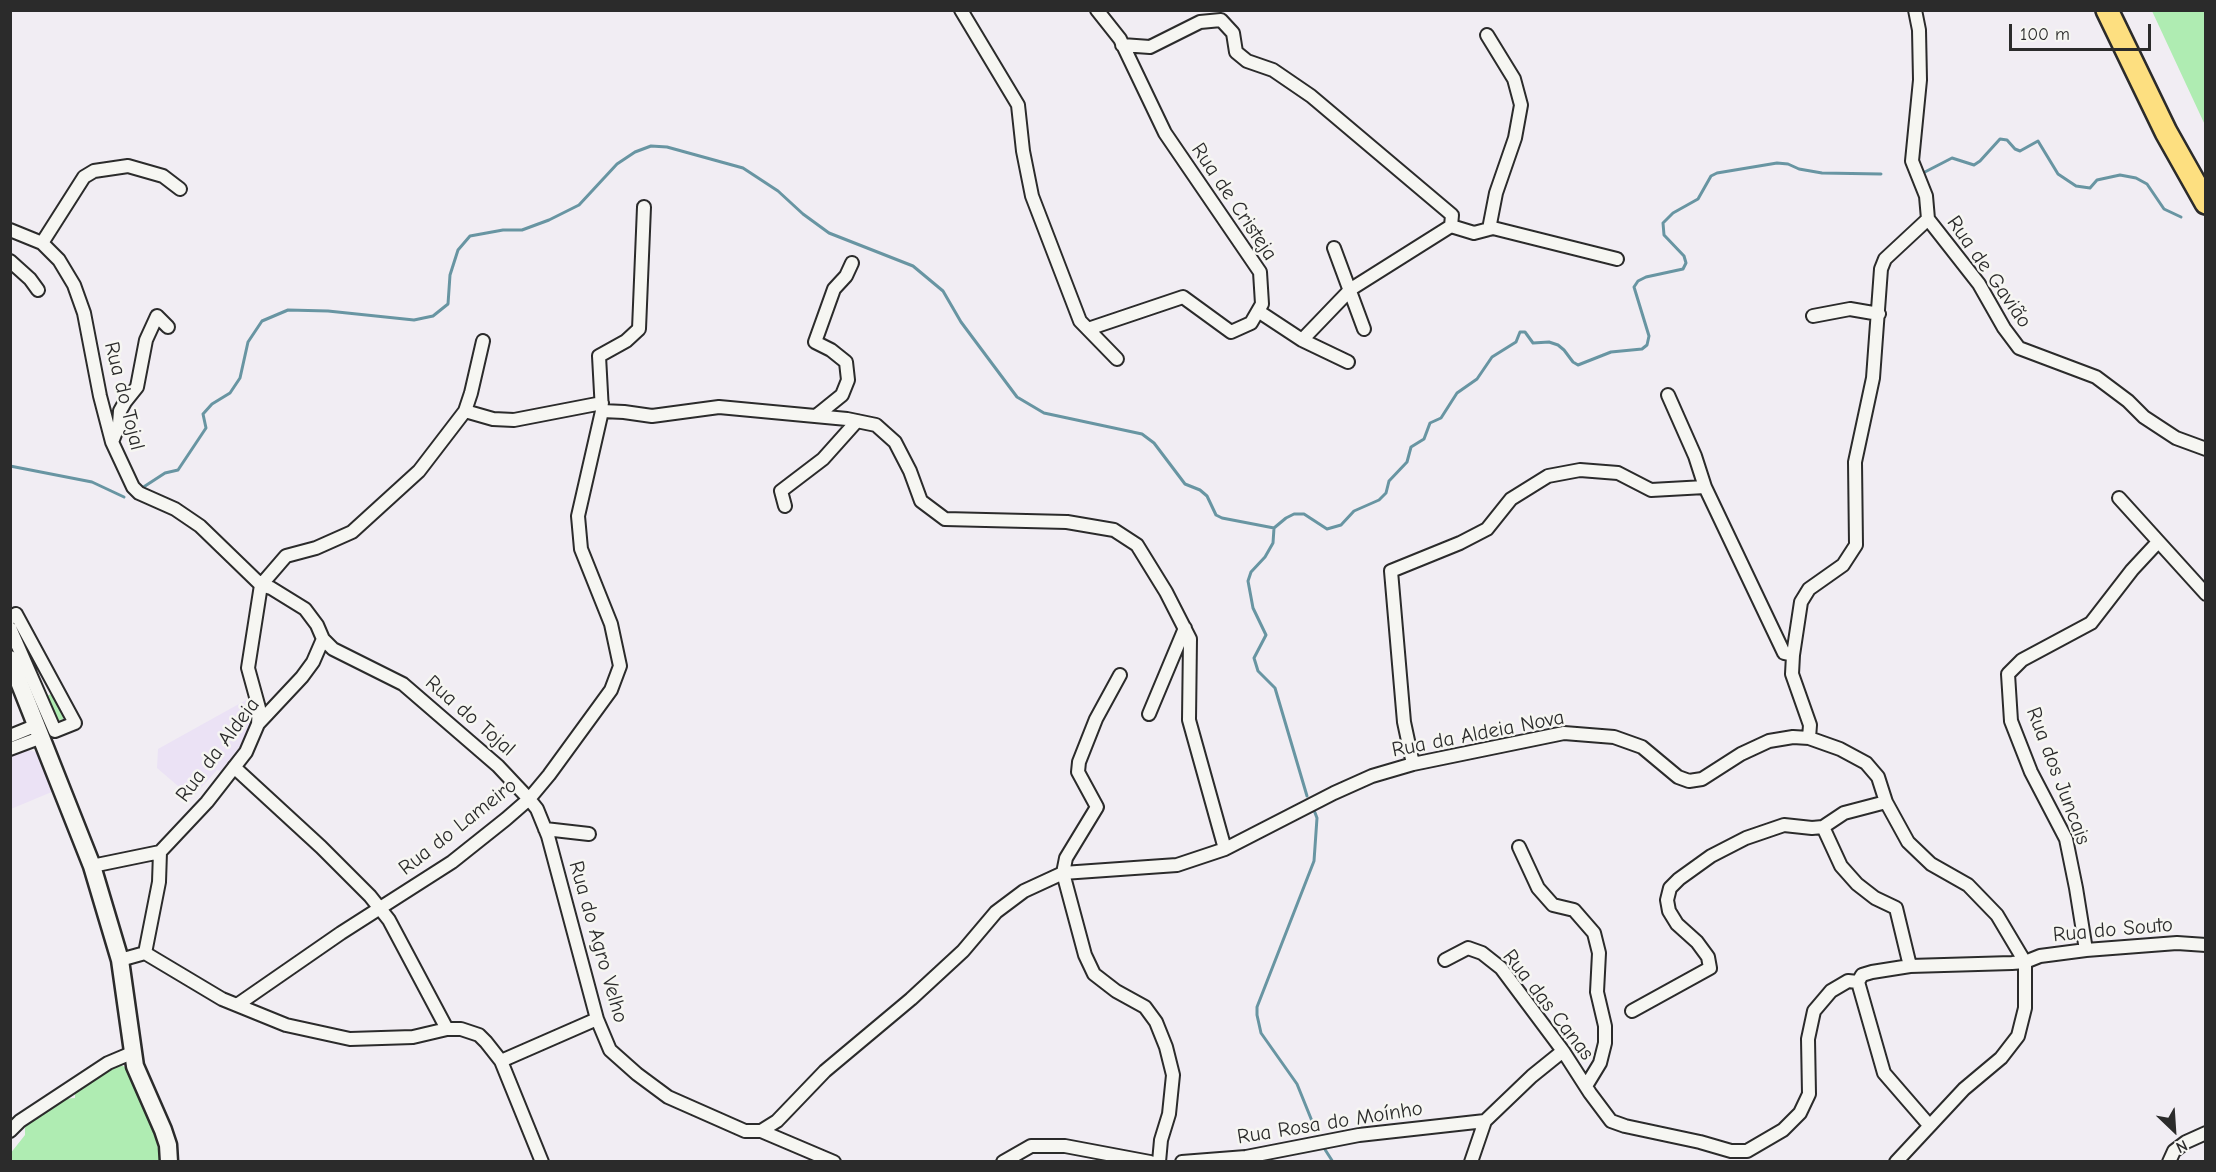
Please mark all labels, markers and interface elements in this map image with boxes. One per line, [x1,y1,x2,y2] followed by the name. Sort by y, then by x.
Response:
[2012,12,2154,50] scale bar
[2020,24,2070,45] text: 100 m
[1185,138,1283,266] street label: Rua de Cristeja
[1941,211,2037,333] street label: Rua de Gavião
[98,339,150,453] street label: Rua do Tojal
[420,670,520,762] street label: Rua do Tojal
[171,693,265,807] street label: Rua da Aldeia
[2020,704,2096,848] street label: Rua dos Juncais
[1390,705,1566,763] street label: Rua da Aldeia Nova
[394,773,522,881] street label: Rua do Lameiro
[563,858,633,1026] street label: Rua do Agro Velho
[2052,912,2174,948] street label: Rua do Souto
[1497,945,1599,1065] street label: Rua das Canas
[1235,1096,1425,1150] street label: Rua Rosa do Moínho
[2144,1100,2204,1160] north arrow
[2173,1136,2190,1157] text: N

